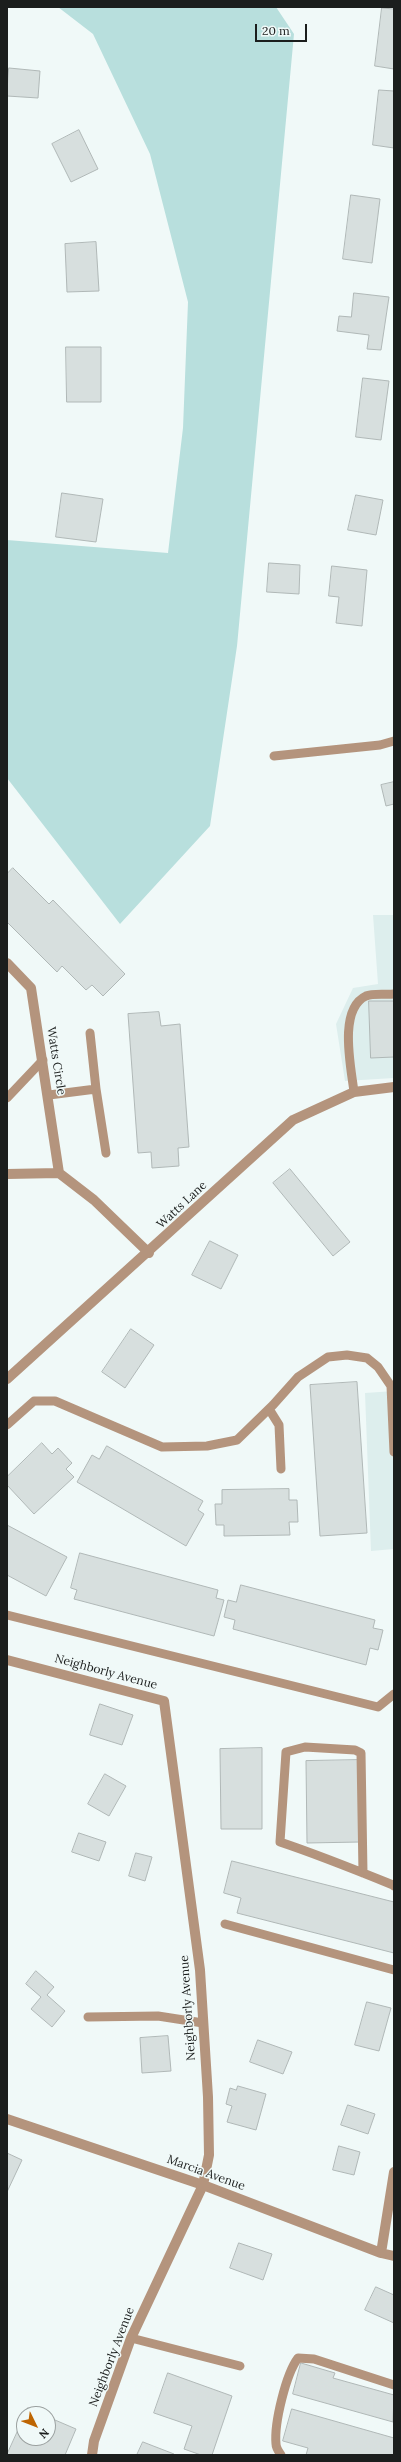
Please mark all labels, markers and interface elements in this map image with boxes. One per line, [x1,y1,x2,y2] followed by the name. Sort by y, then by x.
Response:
[257,16,309,42] scale bar
[262,23,290,38] text: 20 m
[44,1026,68,1096] street label: Watts Circle
[154,1178,210,1232] street label: Watts Lane
[53,1651,159,1693] street label: Neighborly Avenue
[177,1955,199,2061] street label: Neighborly Avenue
[165,2152,247,2194] street label: Marcia Avenue
[86,2305,138,2409] street label: Neighborly Avenue
[16,2406,56,2446] north arrow
[36,2426,52,2441] text: N

